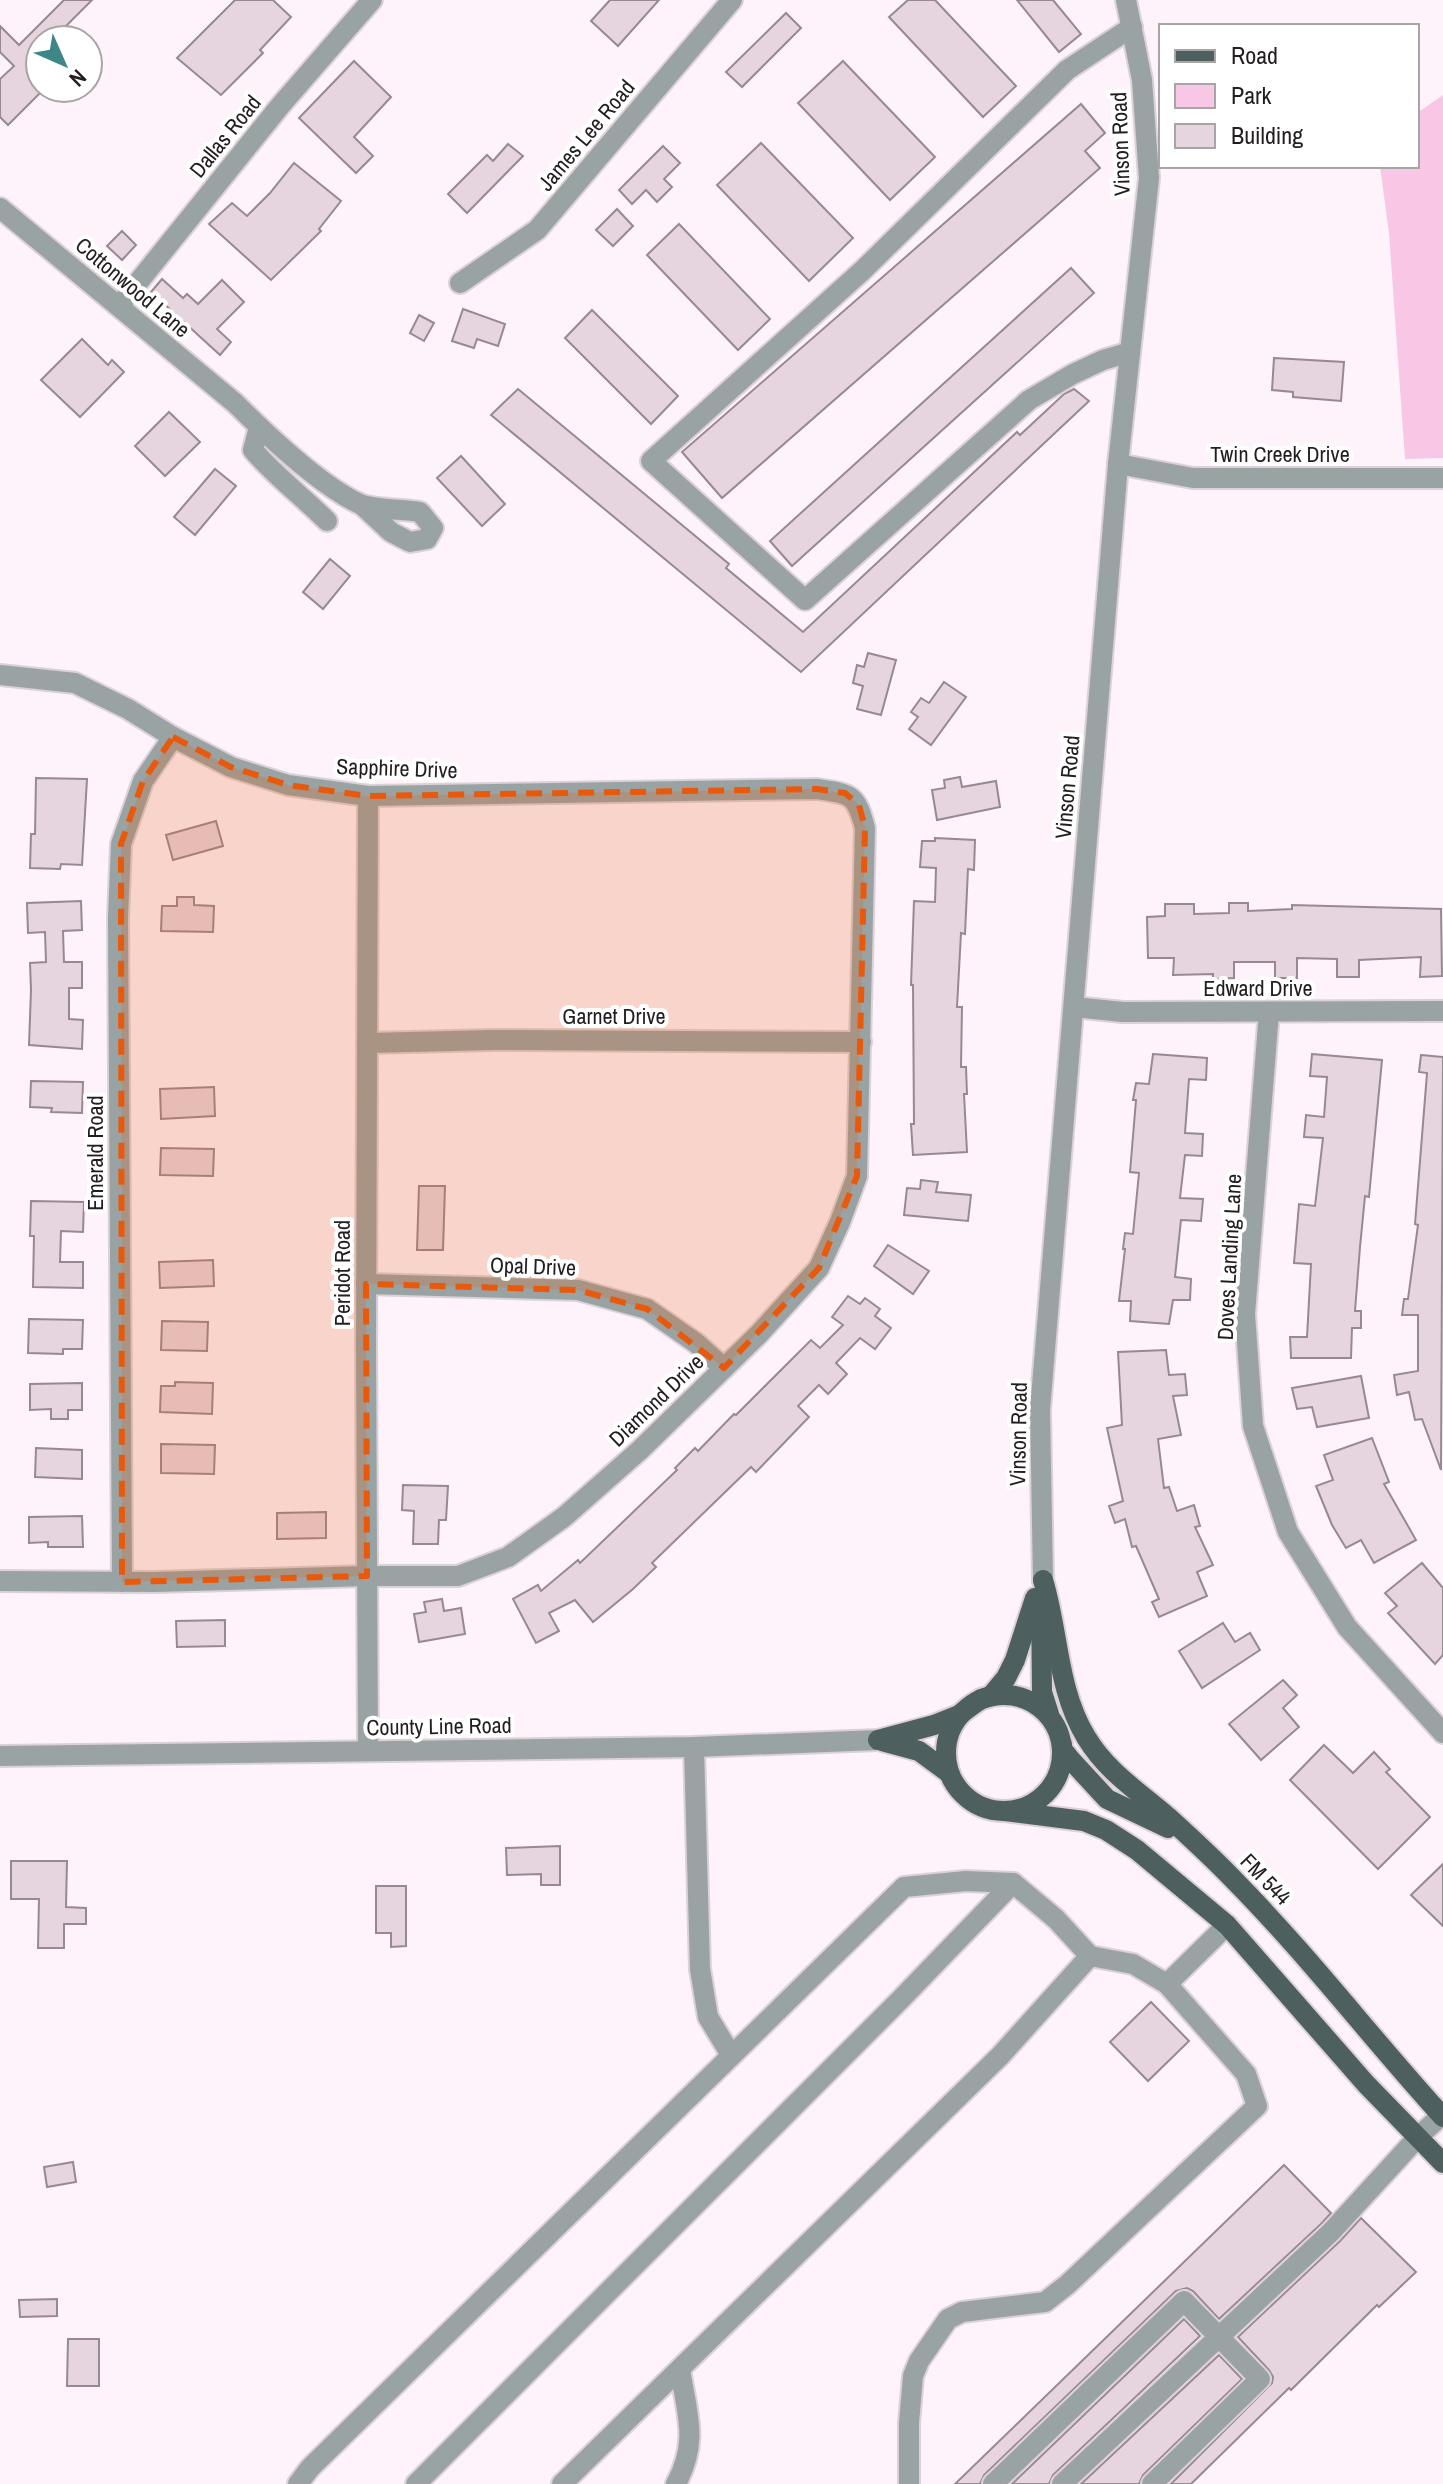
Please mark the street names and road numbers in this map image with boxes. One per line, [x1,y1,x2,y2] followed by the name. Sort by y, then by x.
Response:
[531,73,641,197] street label: James Lee Road
[182,88,268,184] street label: Dallas Road
[1103,92,1137,196] street label: Vinson Road
[69,230,197,344] street label: Cottonwood Lane
[1210,439,1350,469] street label: Twin Creek Drive
[1048,734,1086,840] street label: Vinson Road
[336,751,458,785] street label: Sapphire Drive
[1203,973,1313,1003] street label: Edward Drive
[562,1001,666,1031] street label: Garnet Drive
[80,1095,110,1211] street label: Emerald Road
[1210,1173,1248,1341] street label: Doves Landing Lane
[327,1220,357,1326] street label: Peridot Road
[489,1250,577,1282] street label: Opal Drive
[602,1347,710,1453] street label: Diamond Drive
[1002,1382,1034,1486] street label: Vinson Road
[366,1710,512,1742] street label: County Line Road
[1234,1847,1298,1911] street label: FM 544

